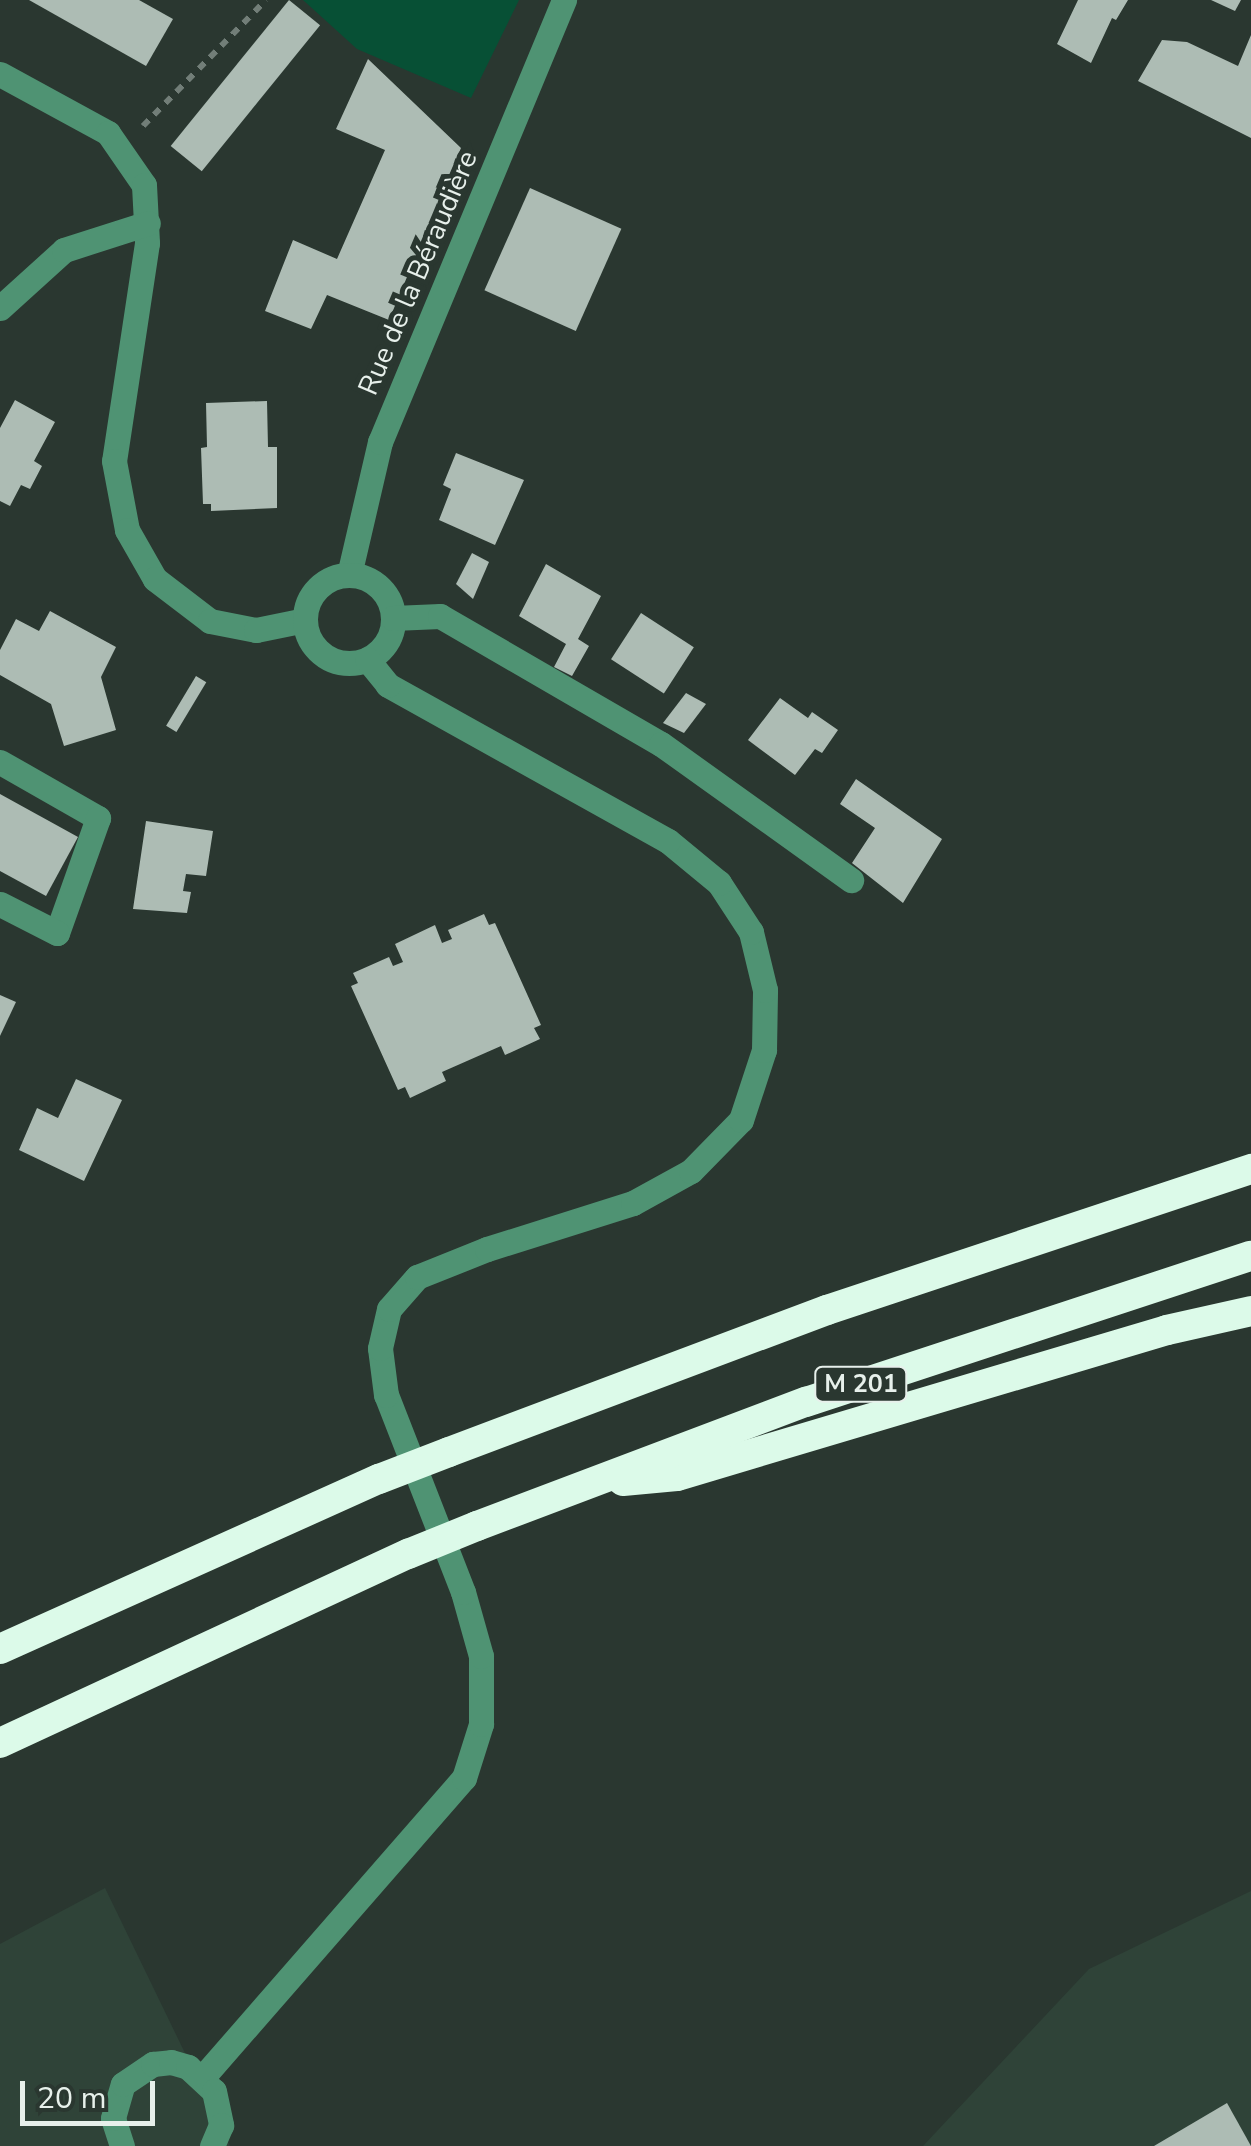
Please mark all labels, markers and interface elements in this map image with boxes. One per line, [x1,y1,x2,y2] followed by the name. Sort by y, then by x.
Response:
[351,146,485,400] street label: Rue de la Béraudière
[814,1364,908,1404] road number: M 201
[25,2061,160,2123] scale bar
[37,2078,106,2119] text: 20 m

